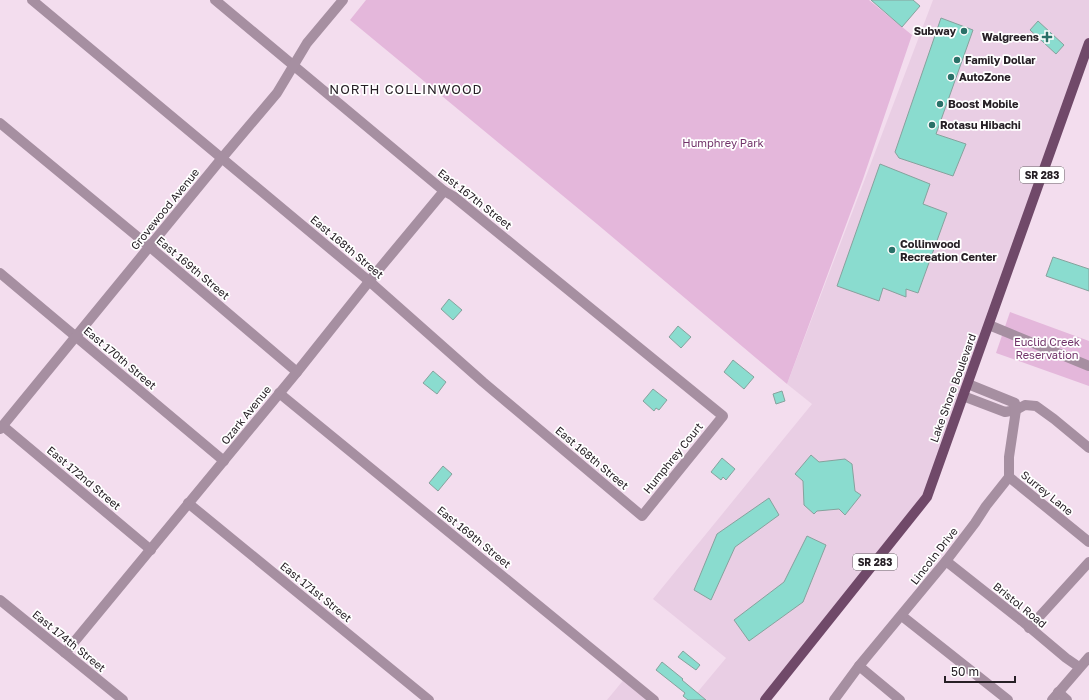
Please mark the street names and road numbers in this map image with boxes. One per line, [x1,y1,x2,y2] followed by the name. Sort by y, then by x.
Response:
[128,165,201,252] street label: Grovewood Avenue
[436,166,515,231] street label: East 167th Street
[1020,167,1064,183] road number: SR 283
[308,212,386,281] street label: East 168th Street
[154,233,232,302] street label: East 169th Street
[82,324,159,392] street label: East 170th Street
[927,332,978,444] street label: Lake Shore Boulevard
[218,383,273,447] street label: Ozark Avenue
[640,420,705,496] street label: Humphrey Court
[553,423,631,492] street label: East 168th Street
[45,443,124,512] street label: East 172nd Street
[1019,468,1076,517] street label: Surrey Lane
[435,503,514,570] street label: East 169th Street
[907,525,960,587] street label: Lincoln Drive
[853,554,897,570] road number: SR 283
[278,559,355,624] street label: East 171st Street
[991,579,1050,630] street label: Bristol Road
[30,607,108,674] street label: East 174th Street

